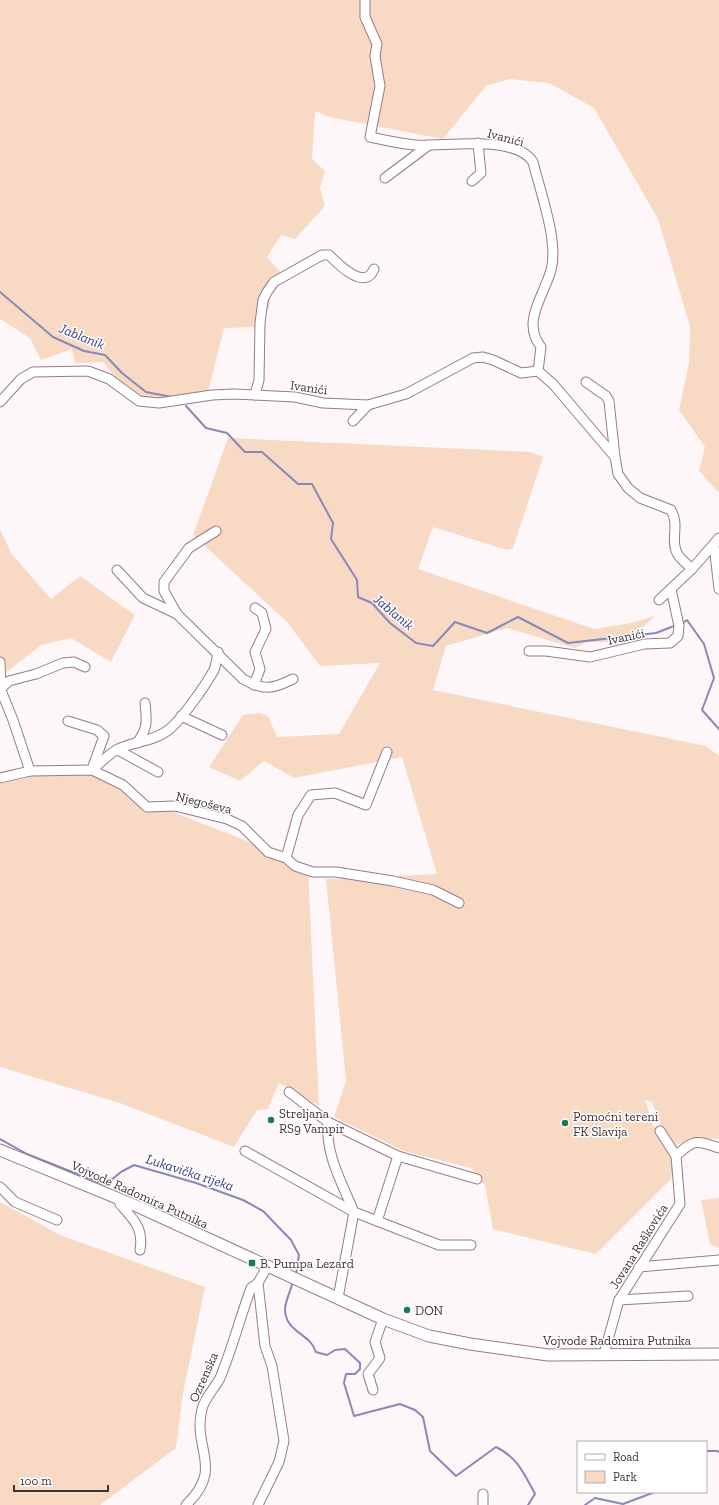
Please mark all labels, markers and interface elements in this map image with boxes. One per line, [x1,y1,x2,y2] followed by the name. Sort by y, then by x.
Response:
[486,125,526,150] street label: Ivanići
[56,319,107,353] water label: Jablanik
[289,377,329,398] street label: Ivanići
[369,590,417,634] water label: Jablanik
[606,625,646,648] street label: Ivanići
[174,788,234,818] street label: Njegoševa
[279,1106,345,1136] place label: Streljana RS9 Vampir
[573,1109,659,1140] place label: Pomoćni tereni FK Slavija
[266,1115,276,1125] marker: Streljana RS9 Vampir
[560,1118,570,1128] marker: Pomoćni tereni FK Slavija
[144,1150,236,1195] water label: Lukavička rijeka
[68,1157,211,1233] street label: Vojvode Radomira Putnika
[606,1200,671,1291] street label: Jovana Raškovića
[260,1256,354,1271] place label: B. Pumpa Lezard
[247,1258,257,1268] marker: B. Pumpa Lezard
[415,1303,443,1318] place label: DON
[402,1305,412,1315] marker: DON
[542,1333,692,1349] street label: Vojvode Radomira Putnika
[186,1349,221,1405] street label: Ozrenska
[577,1441,707,1493] legend
[613,1450,639,1464] text: Road
[14,1467,108,1493] scale bar
[613,1470,638,1484] text: Park
[20,1474,52,1488] text: 100 m

